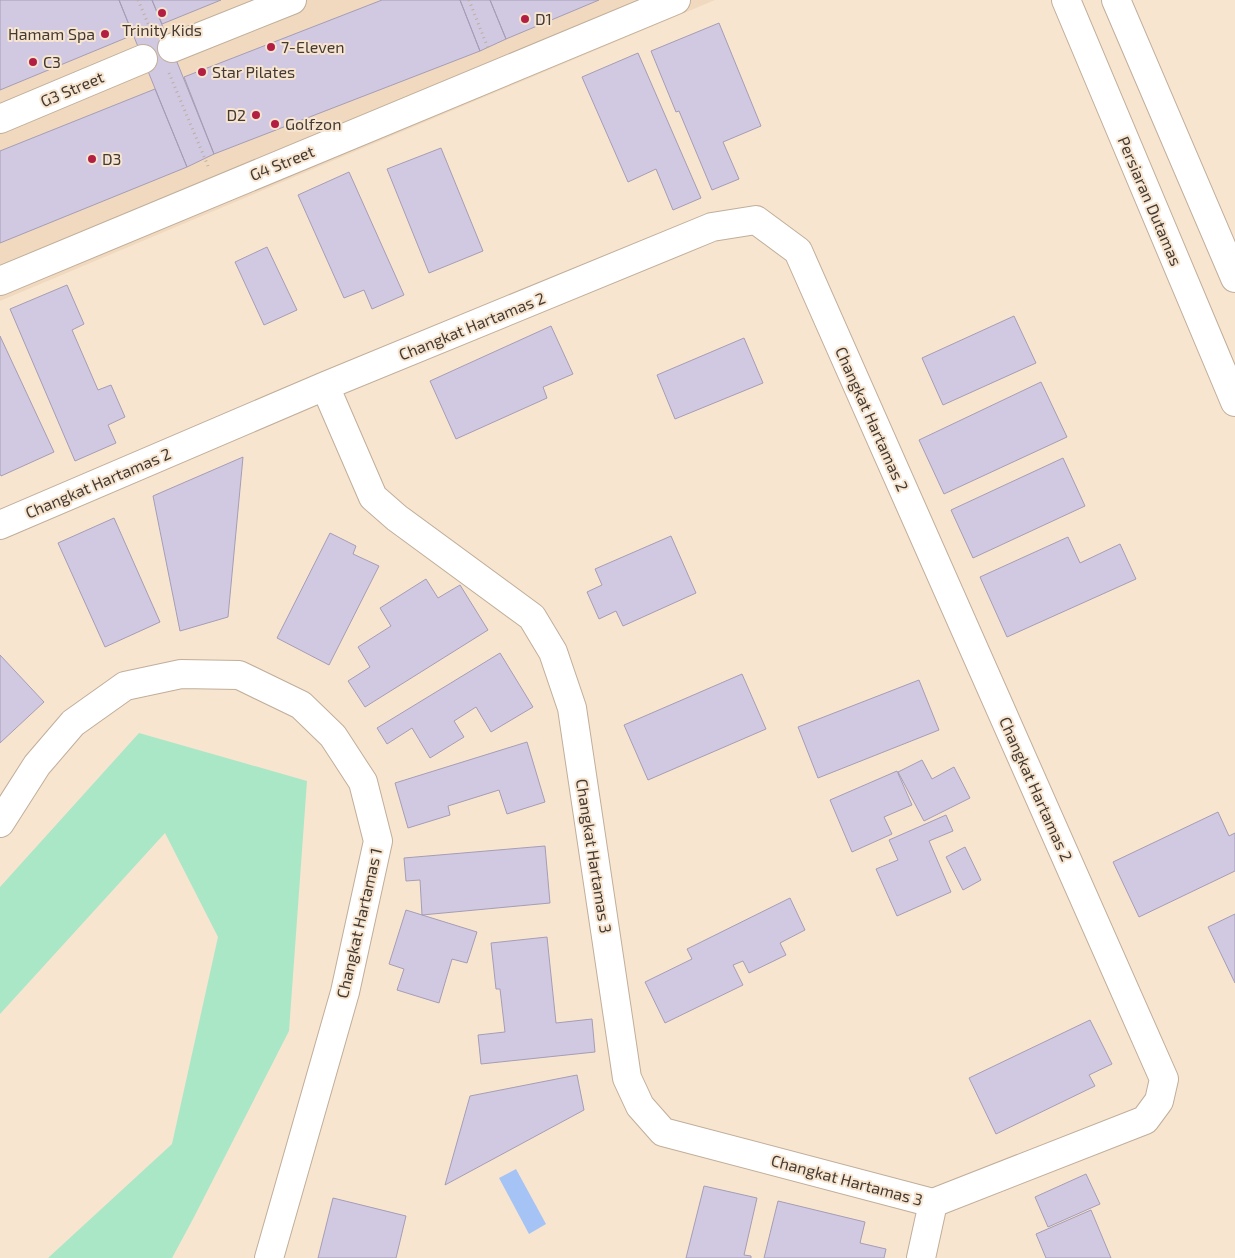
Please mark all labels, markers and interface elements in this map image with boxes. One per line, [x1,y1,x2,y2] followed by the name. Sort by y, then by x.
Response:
[156,7,168,19] marker: Trinity Kids
[535,9,552,28] place label: D1
[519,13,531,25] marker: D1
[122,20,202,39] place label: Trinity Kids
[8,24,95,43] place label: Hamam Spa
[99,28,111,40] marker: Hamam Spa
[281,37,345,56] place label: 7-Eleven
[265,41,277,53] marker: 7-Eleven
[43,52,61,71] place label: C3
[27,56,39,68] marker: C3
[212,62,295,81] place label: Star Pilates
[196,66,208,78] marker: Star Pilates
[37,67,106,110] street label: G3 Street
[226,105,246,124] place label: D2
[250,109,262,121] marker: D2
[285,114,341,133] place label: Golfzon
[269,118,281,130] marker: Golfzon
[1115,133,1186,268] street label: Persiaran Dutamas
[247,141,317,184] street label: G4 Street
[102,149,122,168] place label: D3
[86,153,98,165] marker: D3
[396,287,548,364] street label: Changkat Hartamas 2
[832,344,913,494] street label: Changkat Hartamas 2
[22,443,173,522] street label: Changkat Hartamas 2
[996,714,1077,864] street label: Changkat Hartamas 2
[573,777,616,935] street label: Changkat Hartamas 3
[332,846,385,1000] street label: Changkat Hartamas 1
[769,1150,925,1209] street label: Changkat Hartamas 3

